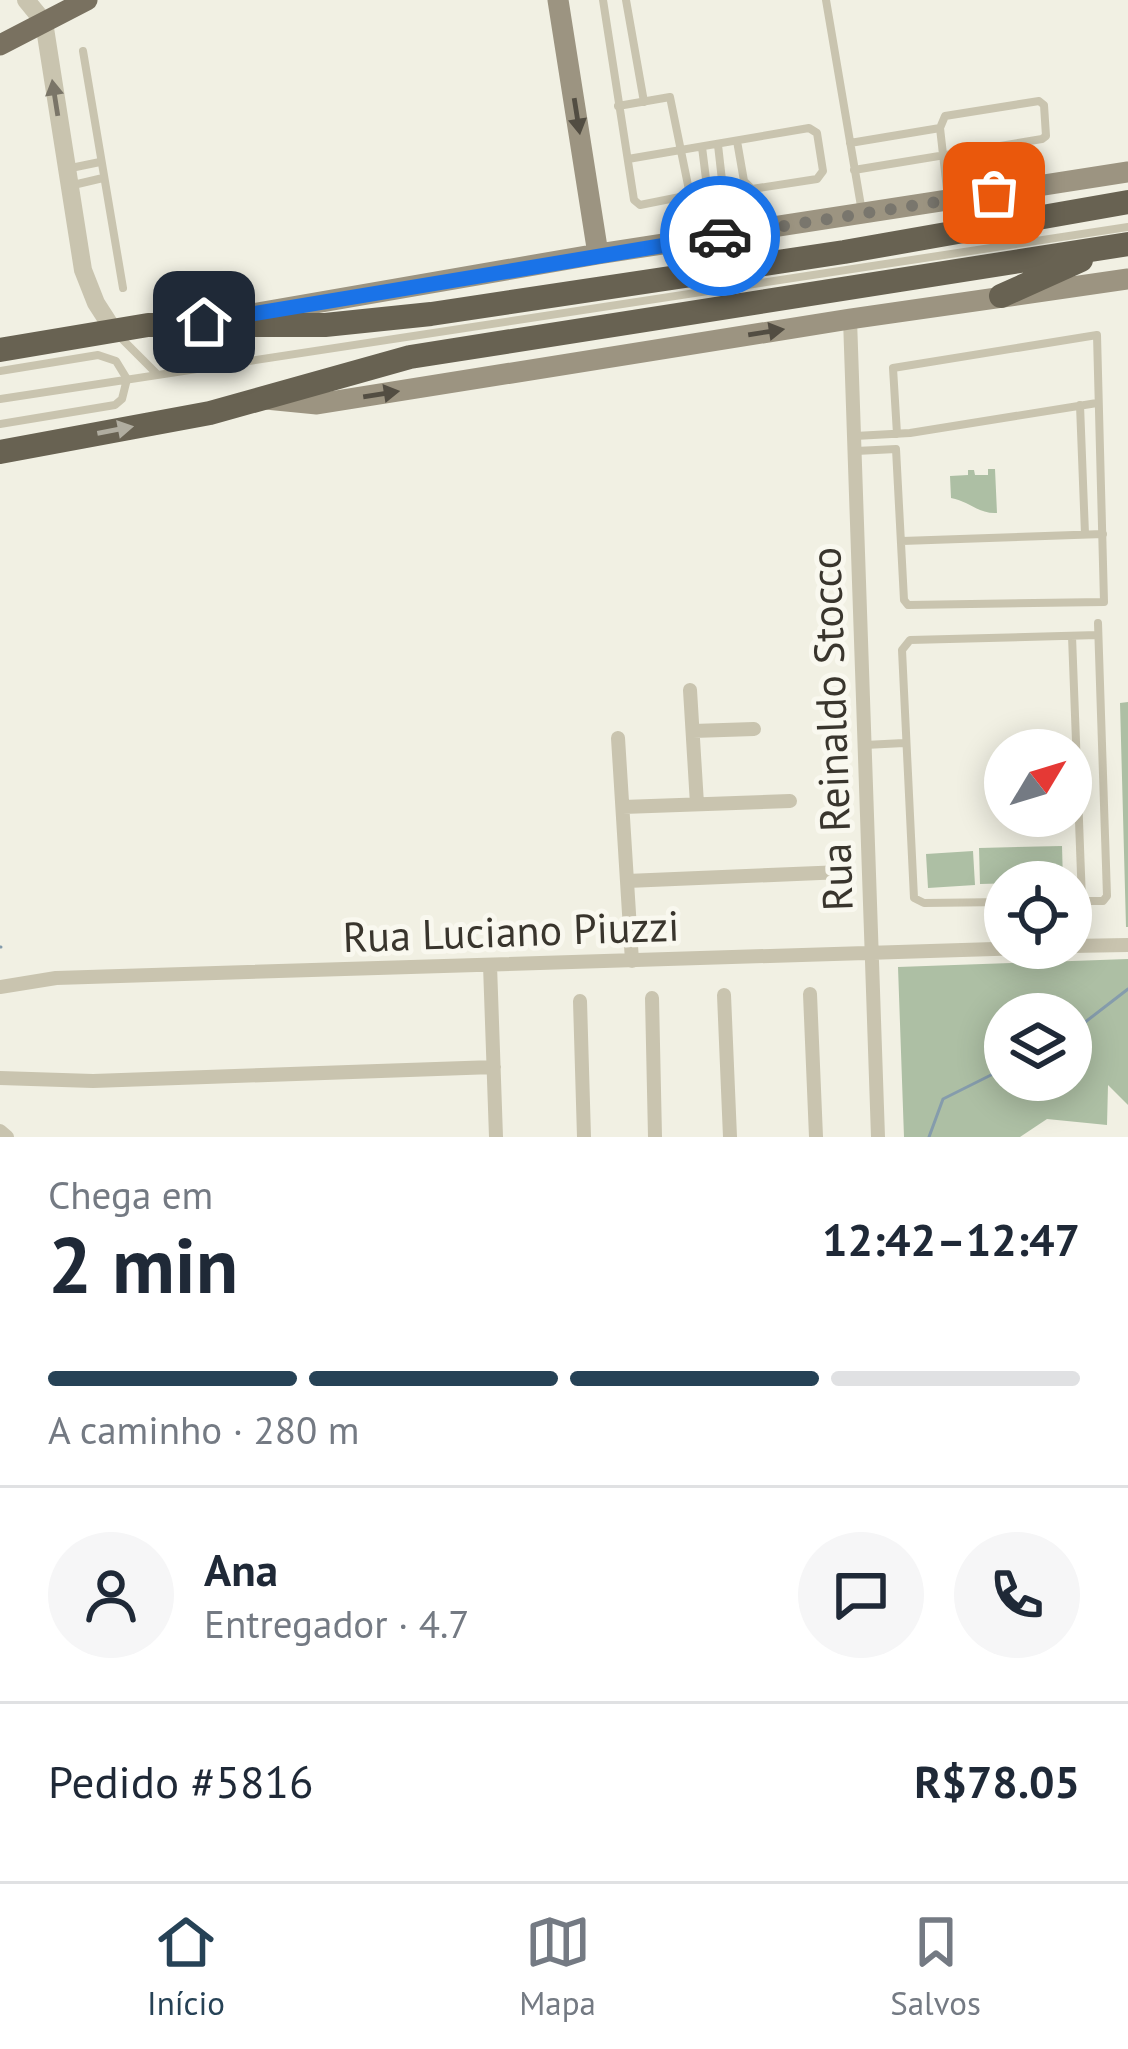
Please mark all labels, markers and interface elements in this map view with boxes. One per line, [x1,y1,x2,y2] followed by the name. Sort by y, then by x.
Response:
[46,79,64,117] one-way arrow
[568,97,586,135] one-way arrow
[943,142,1045,244] pin
[961,160,1027,226] icon: bag
[660,176,780,296] courier
[687,203,753,269] icon: car
[153,271,255,373] pin
[171,289,237,355] icon: home
[748,322,785,341] one-way arrow
[363,384,400,403] one-way arrow
[97,420,134,439] one-way arrow
[797,546,865,912] street label: Rua Reinaldo Stocco
[984,729,1092,837] north arrow
[984,729,1092,1101] map controls
[984,861,1092,969] button: locate
[342,898,680,964] street label: Rua Luciano Piuzzi
[984,993,1092,1101] button: layers
[48,1169,213,1220] text: Chega em
[822,1210,1080,1268] text: 12:42–12:47
[48,1214,238,1315] text: 2 min
[48,1404,359,1455] text: A caminho · 280 m
[48,1532,174,1658] button: person
[798,1532,924,1658] button: chat
[954,1532,1080,1658] button: phone
[204,1540,278,1598] text: Ana
[204,1598,470,1649] text: Entregador · 4.7
[48,1752,314,1810] text: Pedido #5816
[914,1752,1080,1810] text: R$78.05
[147,1909,225,2024] tab: Início
[519,1909,596,2024] tab: Mapa
[890,1909,981,2024] tab: Salvos

